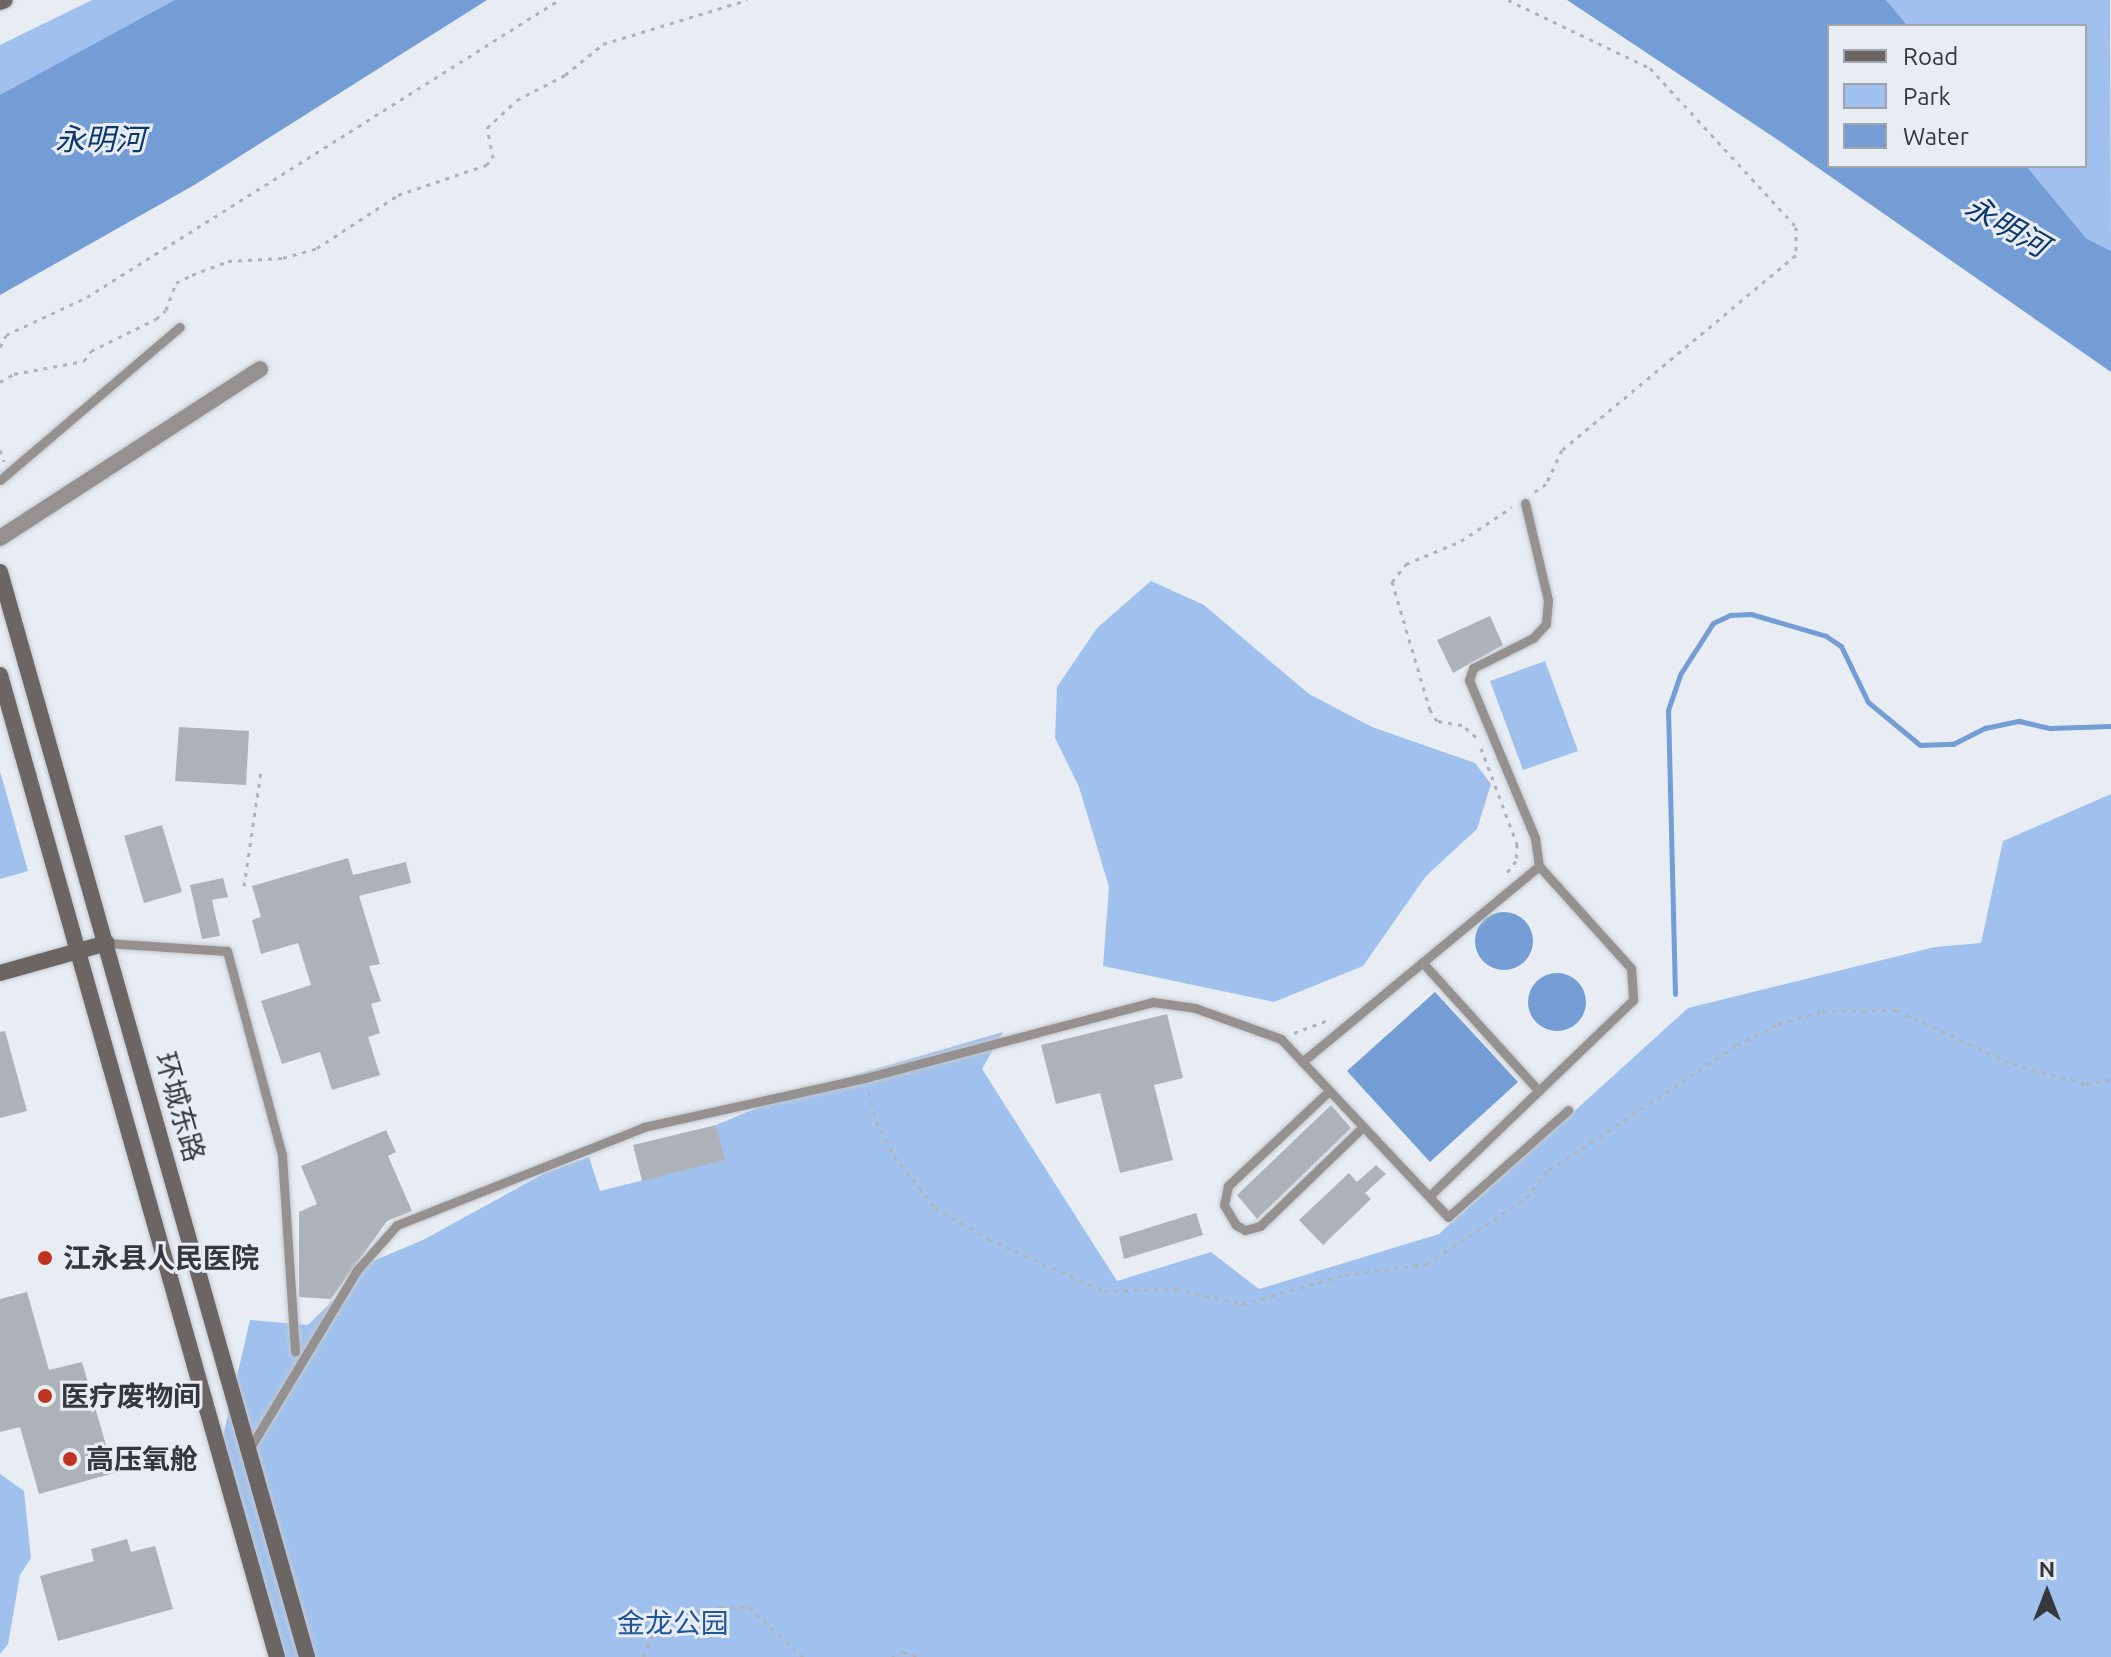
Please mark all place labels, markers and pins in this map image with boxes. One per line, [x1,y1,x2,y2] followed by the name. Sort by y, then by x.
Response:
[63,1241,259,1275] place label: 江永县人民医院
[34,1247,56,1269] marker: 江永县人民医院
[61,1379,201,1413] place label: 医疗废物间
[36,1387,54,1405] marker: 医疗废物间
[86,1442,198,1476] place label: 高压氧舱
[61,1450,79,1468] marker: 高压氧舱

